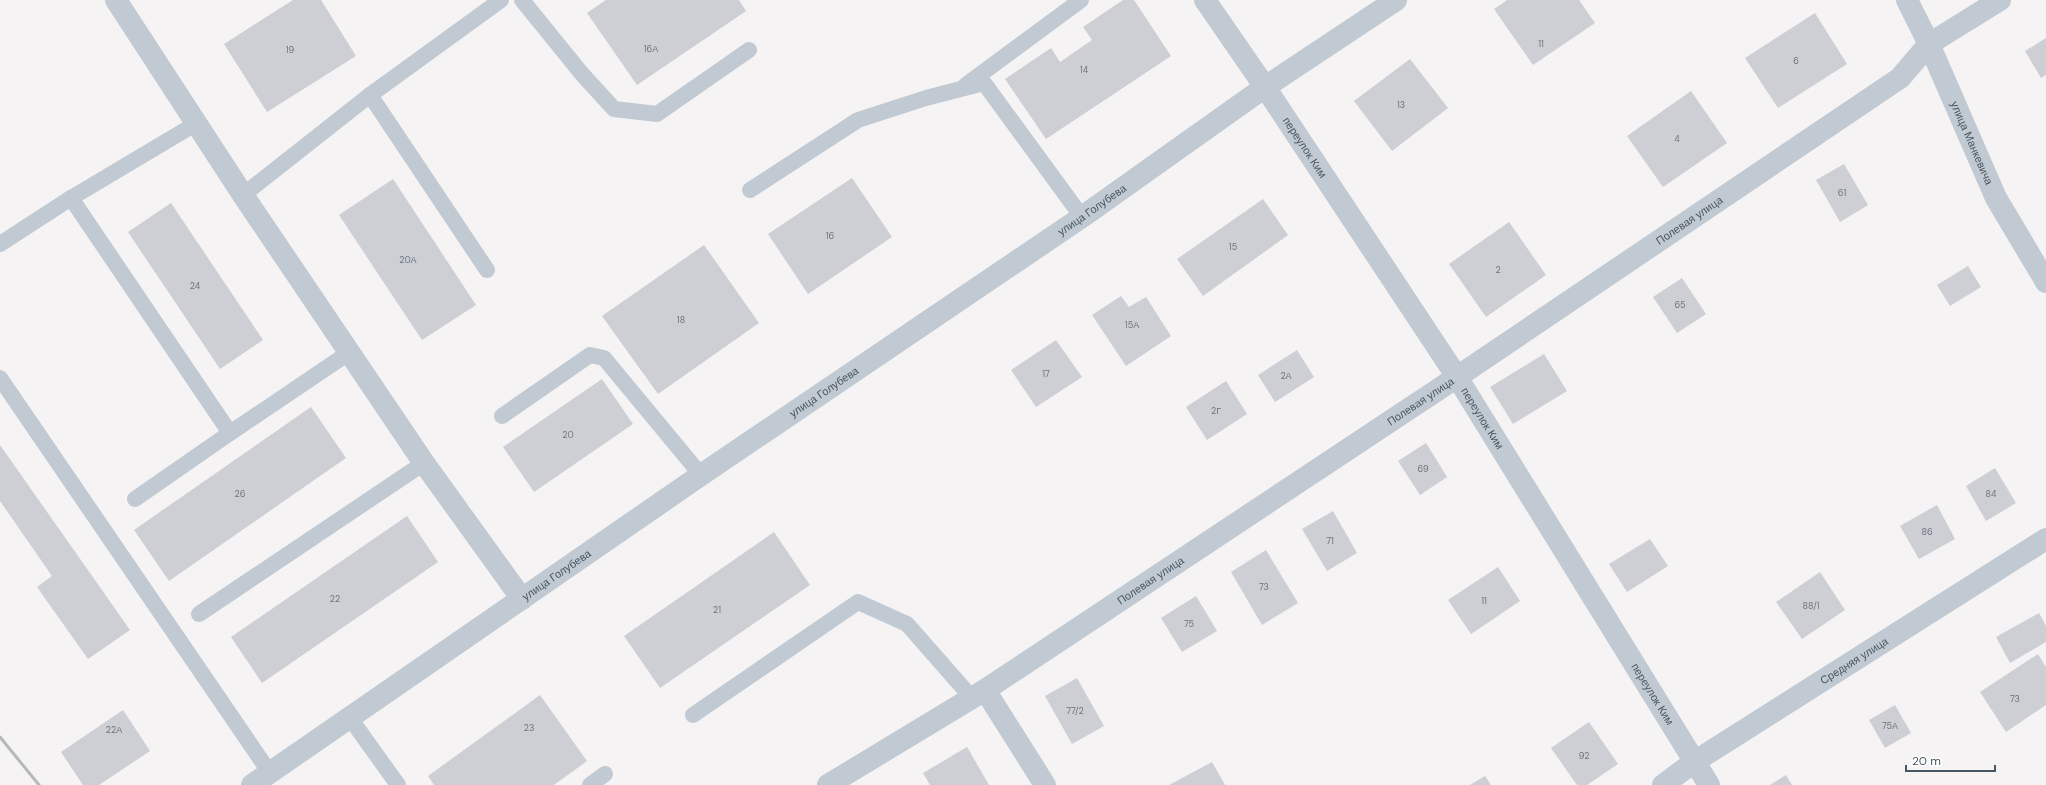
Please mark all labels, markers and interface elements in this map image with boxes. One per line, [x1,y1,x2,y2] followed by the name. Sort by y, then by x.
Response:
[1538,38,1544,50] house number: 11
[644,43,658,55] house number: 16А
[286,44,295,56] house number: 19
[1793,55,1799,67] house number: 6
[1080,64,1089,76] house number: 14
[1397,99,1405,111] house number: 13
[1948,99,1997,188] street label: улица Манкевича
[1280,114,1330,180] street label: переулок Ким
[1674,133,1680,145] house number: 4
[1055,180,1130,239] street label: улица Голубева
[1838,187,1846,199] house number: 61
[1653,192,1726,248] street label: Полевая улица
[826,230,835,242] house number: 16
[1229,241,1237,253] house number: 15
[399,254,417,266] house number: 20А
[1495,264,1501,276] house number: 2
[190,280,201,292] house number: 24
[1675,299,1685,311] house number: 65
[677,314,685,326] house number: 18
[1125,319,1139,331] house number: 15А
[787,363,862,420] street label: улица Голубева
[1042,368,1050,380] house number: 17
[1280,370,1292,382] house number: 2А
[1384,374,1457,428] street label: Полевая улица
[1458,385,1507,452] street label: переулок Ким
[1211,405,1221,417] house number: 2Г
[562,429,574,441] house number: 20
[1417,463,1429,475] house number: 69
[235,488,246,500] house number: 26
[1986,488,1997,500] house number: 84
[1921,526,1933,538] house number: 86
[1326,535,1334,547] house number: 71
[519,546,594,603] street label: улица Голубева
[1114,553,1187,608] street label: Полевая улица
[1259,581,1269,593] house number: 73
[330,593,340,605] house number: 22
[1481,595,1487,607] house number: 11
[1803,600,1820,612] house number: 88/1
[713,604,721,616] house number: 21
[1184,618,1194,630] house number: 75
[1817,633,1891,687] street label: Средняя улица
[1628,660,1677,727] street label: переулок Ким
[2010,693,2020,705] house number: 73
[1066,705,1084,717] house number: 77/2
[1882,720,1898,732] house number: 75А
[524,722,534,734] house number: 23
[106,724,122,736] house number: 22А
[1906,747,1995,773] scale bar
[1579,750,1589,762] house number: 92
[1912,753,1941,769] text: 20 m

